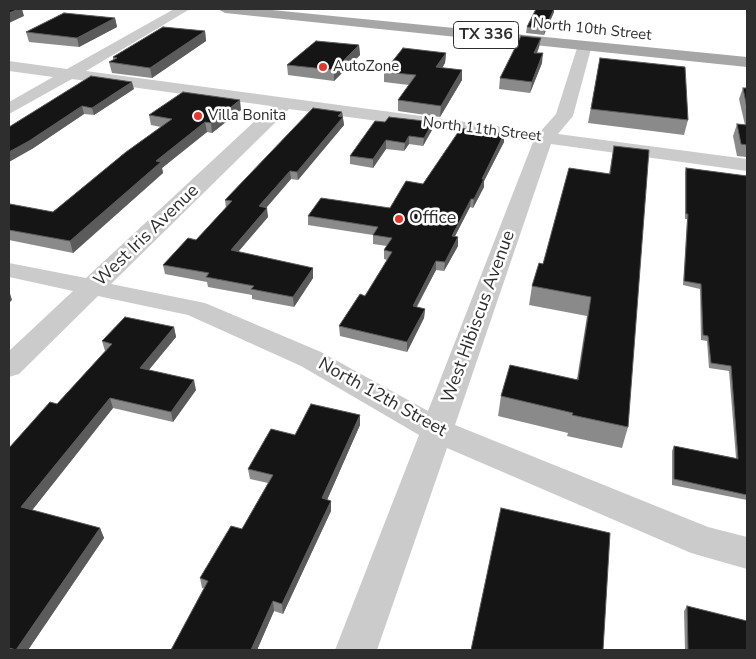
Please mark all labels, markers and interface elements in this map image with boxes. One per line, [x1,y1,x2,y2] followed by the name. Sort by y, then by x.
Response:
[532,15,652,45] street label: North 10th Street
[454,22,518,48] road number: TX 336
[333,58,399,76] place label: AutoZone
[317,61,329,73] marker: AutoZone
[208,107,286,125] place label: Villa Bonita
[192,110,204,122] marker: Villa Bonita
[422,114,542,146] street label: North 11th Street
[90,180,204,292] street label: West Iris Avenue
[409,208,456,230] place label: Office
[393,213,405,225] marker: Office
[438,228,520,406] street label: West Hibiscus Avenue
[314,354,450,442] street label: North 12th Street

